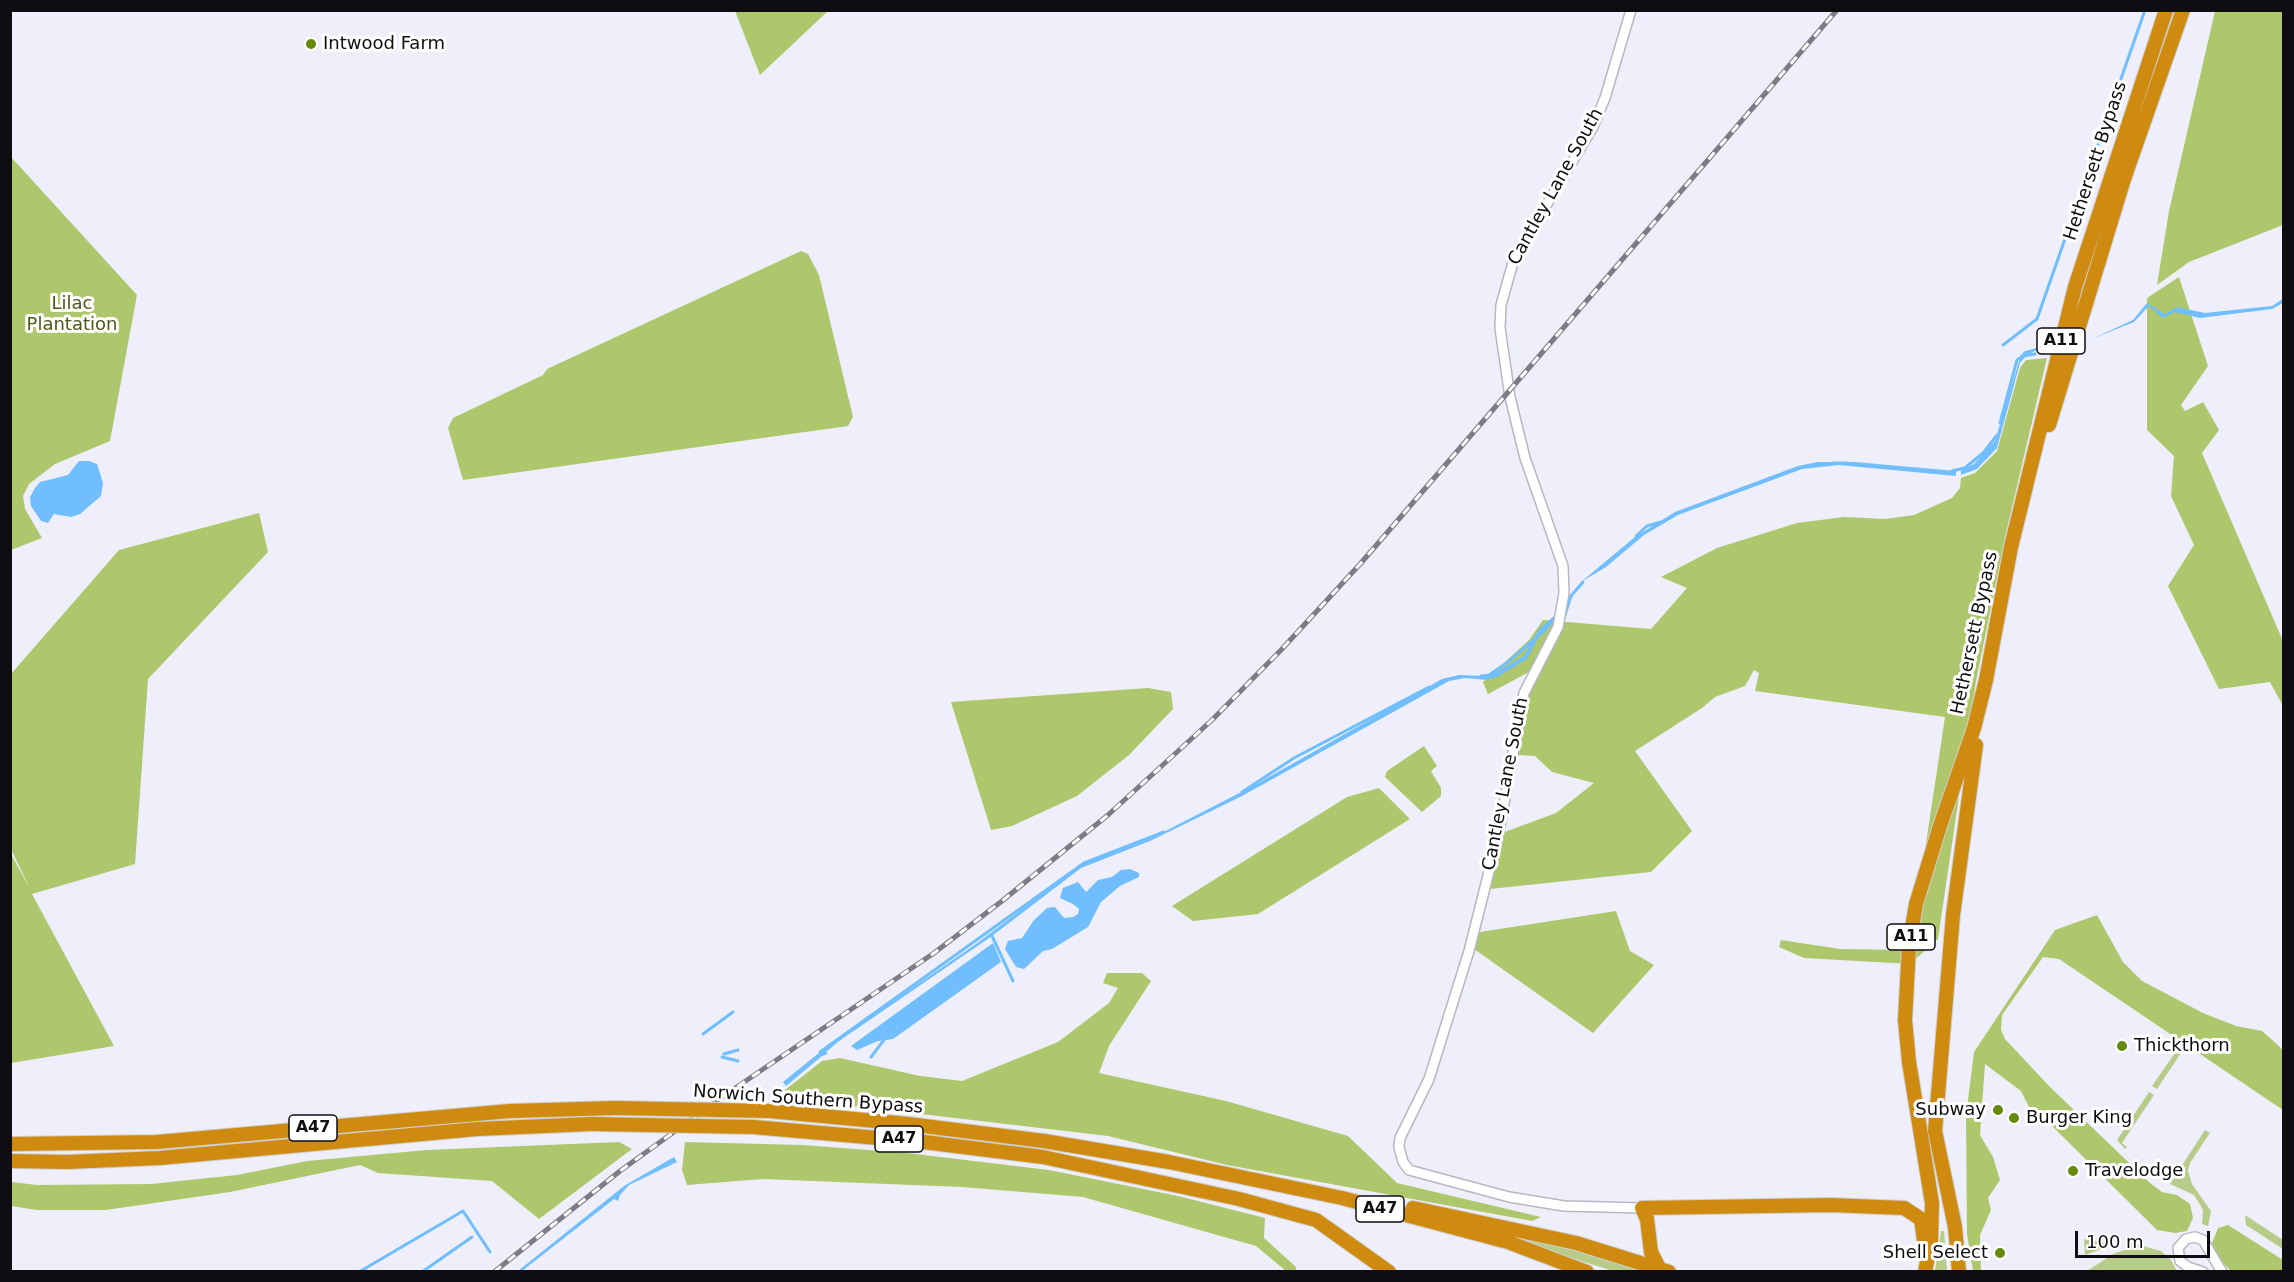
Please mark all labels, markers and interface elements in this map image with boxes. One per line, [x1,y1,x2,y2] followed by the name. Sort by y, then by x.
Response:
[323,33,445,55] place label: Intwood Farm
[304,37,318,51] marker: Intwood Farm
[2060,79,2132,243] street label: Hethersett Bypass
[1504,105,1608,269] street label: Cantley Lane South
[27,293,117,336] park label: Lilac Plantation
[2037,328,2085,354] road number: A11
[1947,550,2003,716] street label: Hethersett Bypass
[1479,696,1533,872] street label: Cantley Lane South
[1887,924,1935,950] road number: A11
[2134,1035,2230,1057] place label: Thickthorn
[2115,1039,2129,1053] marker: Thickthorn
[692,1081,924,1119] street label: Norwich Southern Bypass
[1915,1099,1986,1121] place label: Subway
[1991,1103,2005,1117] marker: Subway
[2026,1107,2132,1129] place label: Burger King
[2007,1111,2021,1125] marker: Burger King
[289,1115,337,1141] road number: A47
[875,1126,923,1152] road number: A47
[2085,1160,2183,1182] place label: Travelodge
[2066,1164,2080,1178] marker: Travelodge
[1356,1196,1404,1222] road number: A47
[2078,1219,2213,1257] scale bar
[2086,1231,2144,1252] text: 100 m
[1883,1242,1988,1264] place label: Shell Select
[1993,1246,2007,1260] marker: Shell Select

